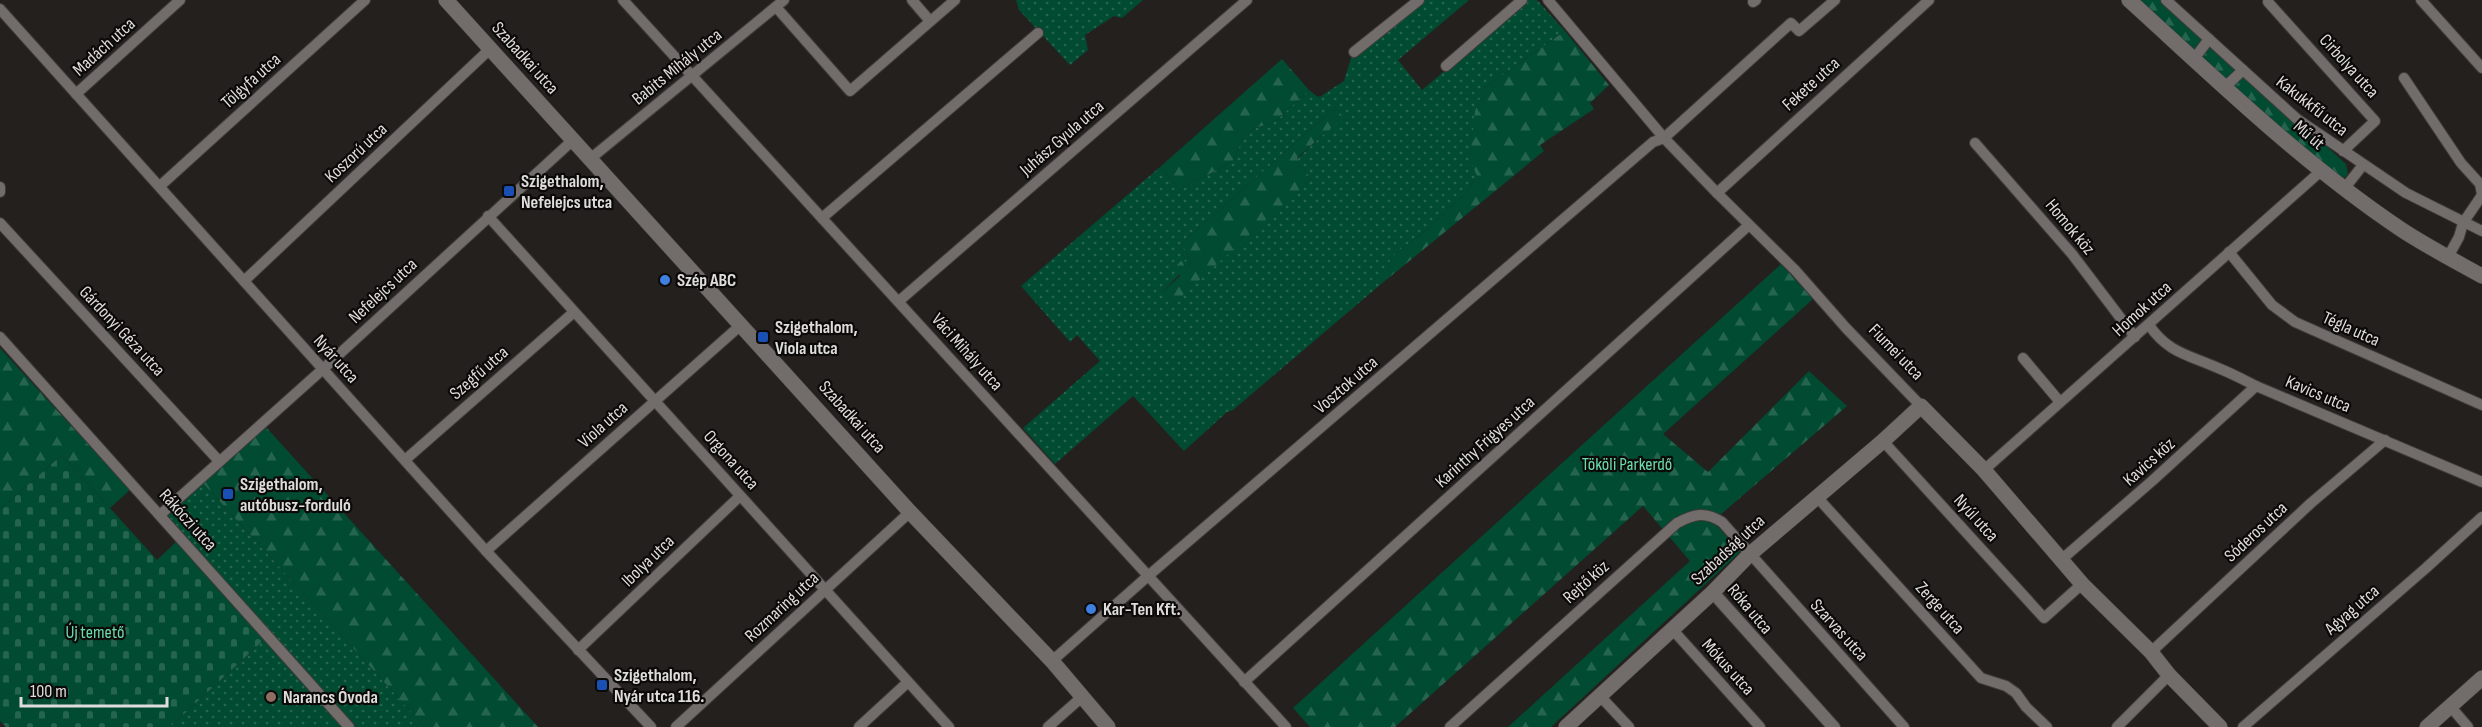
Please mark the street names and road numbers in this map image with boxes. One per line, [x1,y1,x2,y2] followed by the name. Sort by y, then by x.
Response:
[69,14,140,80] street label: Madách utca
[487,18,563,98] street label: Szabadkai utca
[628,24,726,109] street label: Babits Mihály utca
[2315,30,2383,102] street label: Cirbolya utca
[217,49,285,113] street label: Tölgyfa utca
[1778,53,1844,115] street label: Fekete utca
[2272,71,2352,141] street label: Kakukkfű utca
[1015,96,1108,181] street label: Juhász Gyula utca
[2289,116,2329,154] street label: Mű út
[320,119,392,187] street label: Koszorú utca
[2041,195,2100,259] street label: Homok köz
[345,254,421,328] street label: Nefelejcs utca
[2108,277,2176,341] street label: Homok utca
[75,282,169,381] street label: Gárdonyi Géza utca
[2319,307,2383,351] street label: Tégla utca
[927,309,1007,395] street label: Váci Mihály utca
[1864,320,1928,384] street label: Fiumei utca
[309,331,363,387] street label: Nyár utca
[445,342,513,404] street label: Szegfű utca
[1310,352,1382,418] street label: Vosztok utca
[2282,371,2354,417] street label: Kavics utca
[814,377,890,457] street label: Szabadkai utca
[1431,392,1539,492] street label: Karinthy Frigyes utca
[574,397,632,452] street label: Viola utca
[699,426,763,494] street label: Orgona utca
[2119,433,2179,491] street label: Kavics köz
[155,485,221,555] street label: Rákóczi utca
[1949,490,2003,546] street label: Nyúl utca
[2220,498,2292,566] street label: Sóderos utca
[1687,511,1769,589] street label: Szabadság utca
[617,531,679,591] street label: Ibolya utca
[1559,556,1614,608] street label: Rejtő köz
[741,567,823,647] street label: Rozmaring utca
[1911,578,1969,638] street label: Zerge utca
[1723,580,1777,638] street label: Róka utca
[2320,581,2384,640] street label: Agyag utca
[1806,595,1872,665] street label: Szarvas utca
[1697,634,1759,700] street label: Mókus utca

